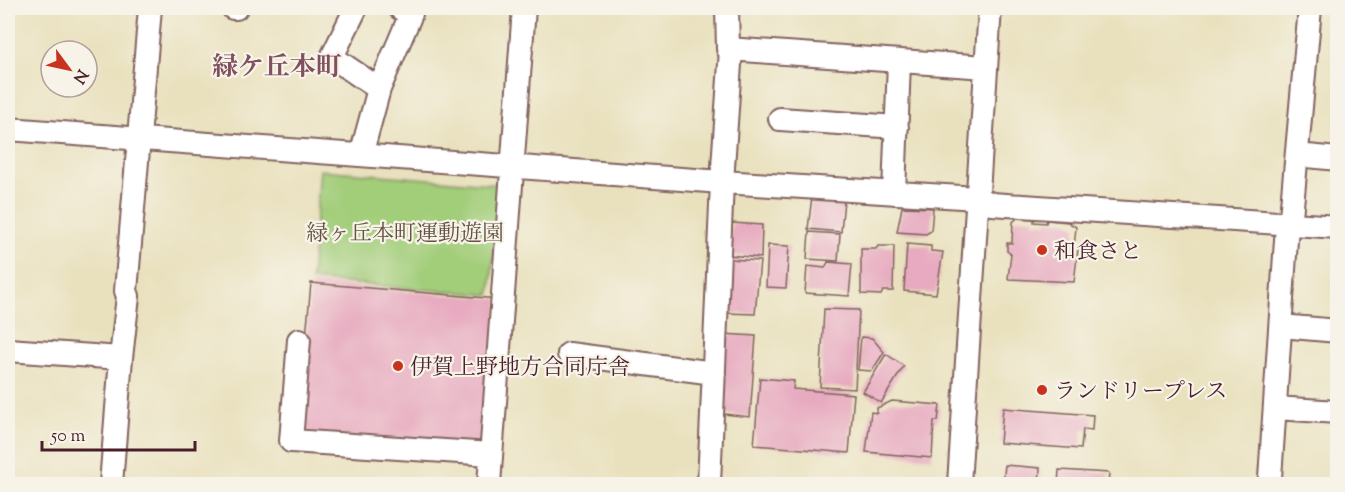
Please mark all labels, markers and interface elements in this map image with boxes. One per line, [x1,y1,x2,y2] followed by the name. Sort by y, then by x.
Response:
[39,39,99,99] north arrow
[212,50,342,87] district label: 緑ケ丘本町
[66,64,93,88] text: N
[306,219,504,251] park label: 緑ヶ丘本町運動遊園
[1054,237,1142,269] place label: 和食さと
[1035,243,1049,257] marker: 和食さと
[410,353,630,385] place label: 伊賀上野地方合同庁舎
[391,359,405,373] marker: 伊賀上野地方合同庁舎
[1054,377,1227,409] place label: ランドリープレス
[1035,383,1049,397] marker: ランドリープレス
[42,414,195,452] scale bar
[50,424,86,450] text: 50 m

